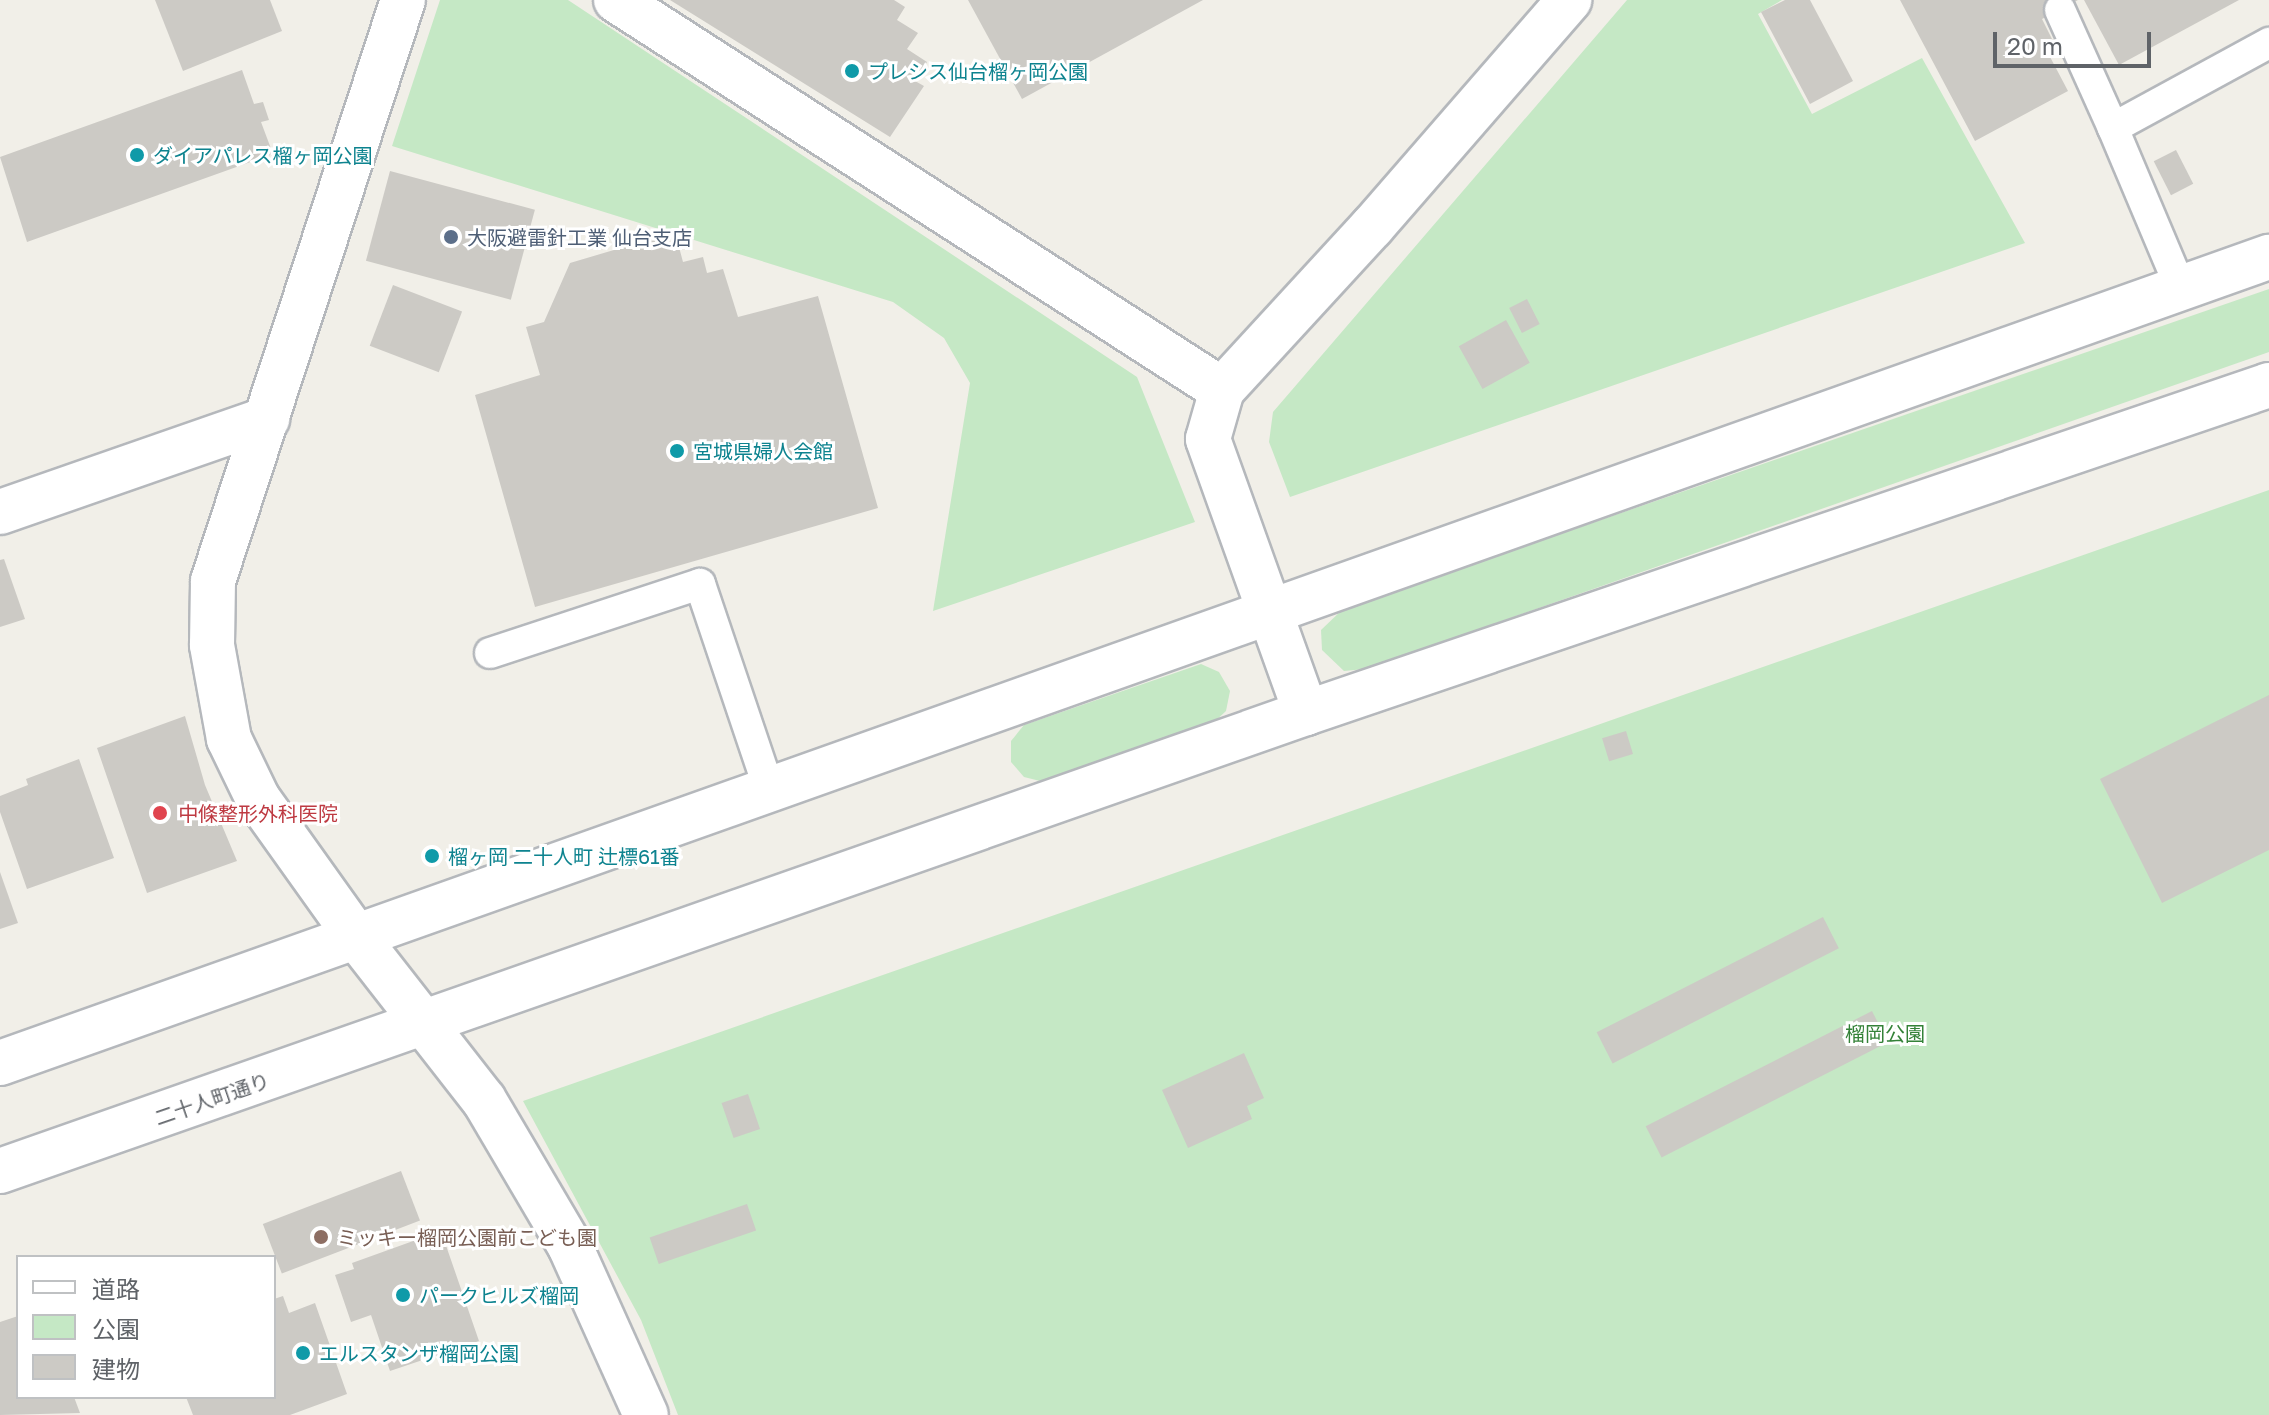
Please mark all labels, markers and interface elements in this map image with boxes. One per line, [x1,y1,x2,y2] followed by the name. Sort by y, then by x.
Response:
[1997,16,2155,66] scale bar
[2007,31,2063,60] text: 20 m
[868,59,1088,83] place label: プレシス仙台榴ヶ岡公園
[843,62,861,80] marker: プレシス仙台榴ヶ岡公園
[153,143,373,167] place label: ダイアパレス榴ヶ岡公園
[128,146,146,164] marker: ダイアパレス榴ヶ岡公園
[467,225,692,249] place label: 大阪避雷針工業 仙台支店
[442,228,460,246] marker: 大阪避雷針工業 仙台支店
[693,439,833,463] place label: 宮城県婦人会館
[668,442,686,460] marker: 宮城県婦人会館
[178,801,338,825] place label: 中條整形外科医院
[149,802,171,824] marker: 中條整形外科医院
[448,844,680,868] place label: 榴ヶ岡 二十人町 辻標61番
[423,847,441,865] marker: 榴ヶ岡 二十人町 辻標61番
[1845,1021,1925,1045] park label: 榴岡公園
[151,1068,273,1130] street label: 二十人町通り
[337,1225,597,1249] place label: ミッキー榴岡公園前こども園
[312,1228,330,1246] marker: ミッキー榴岡公園前こども園
[16,1255,276,1399] legend
[92,1274,140,1303] text: 道路
[419,1283,579,1307] place label: パークヒルズ榴岡
[394,1286,412,1304] marker: パークヒルズ榴岡
[92,1314,140,1343] text: 公園
[319,1341,519,1365] place label: エルスタンザ榴岡公園
[294,1344,312,1362] marker: エルスタンザ榴岡公園
[92,1354,140,1383] text: 建物

